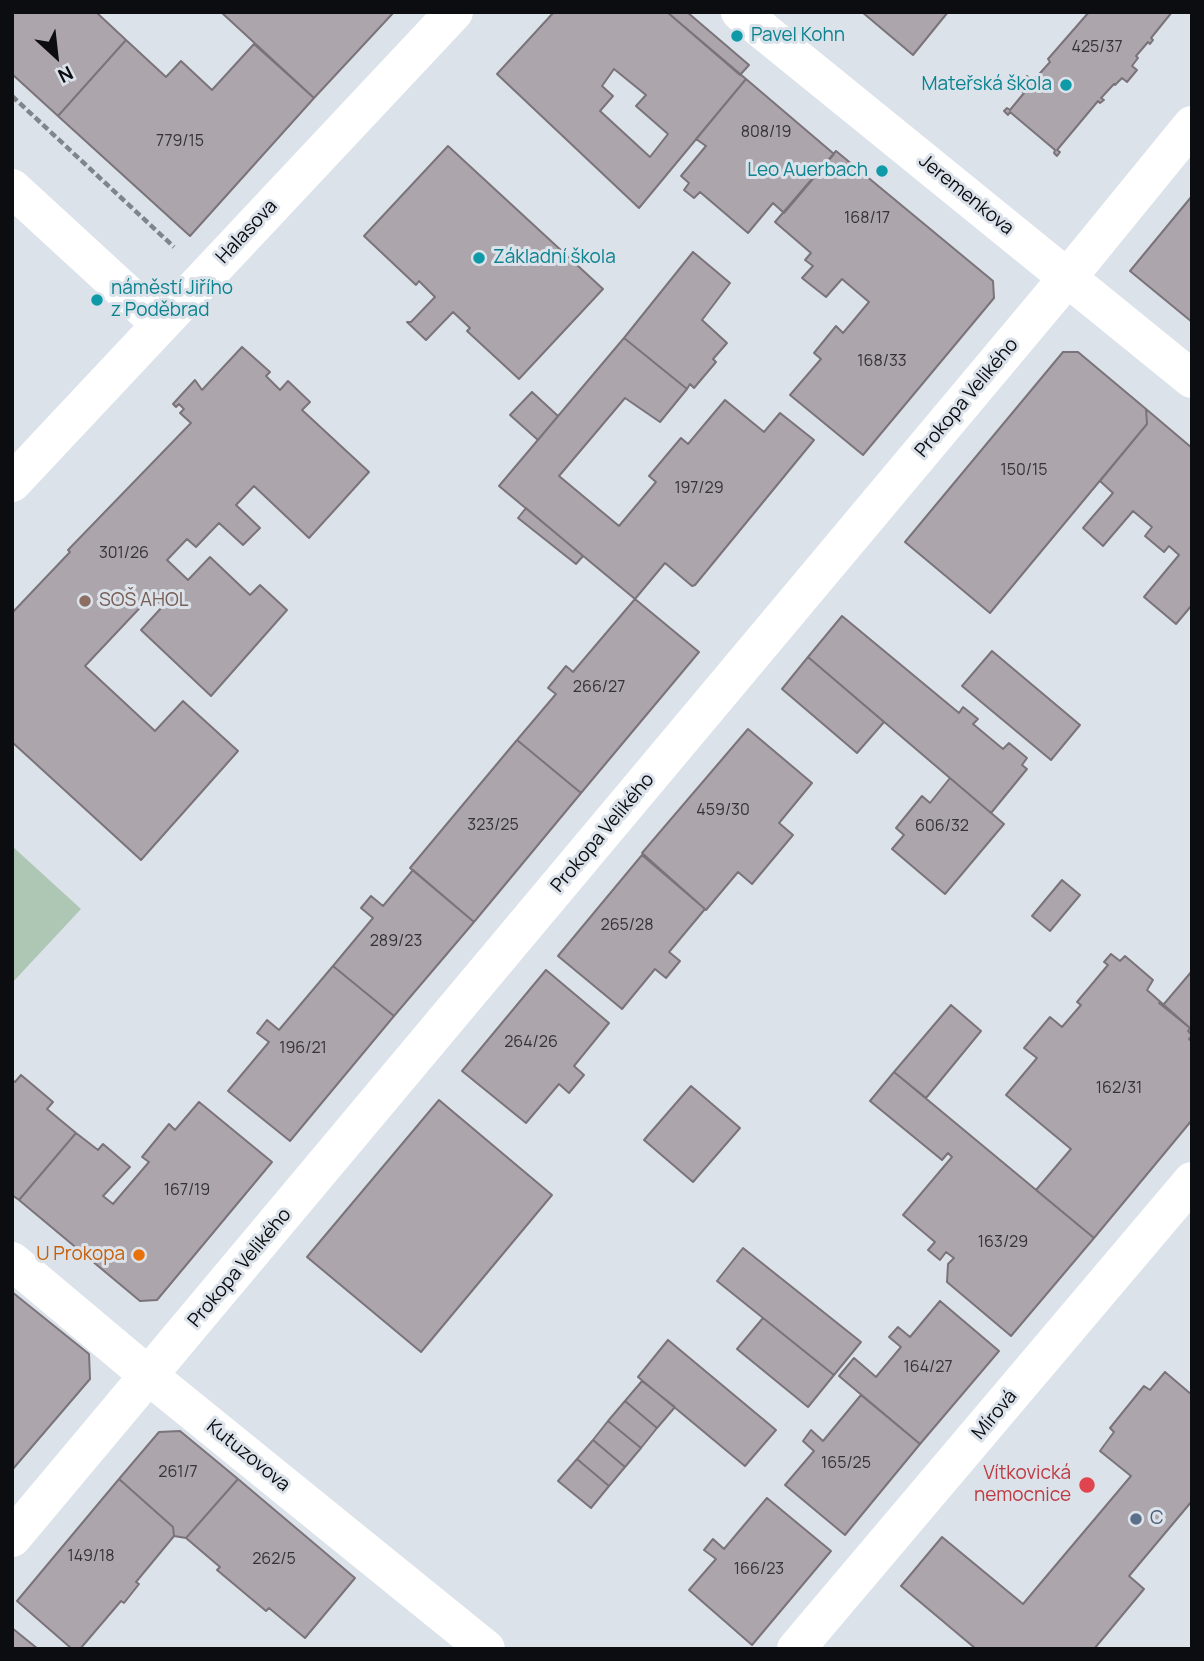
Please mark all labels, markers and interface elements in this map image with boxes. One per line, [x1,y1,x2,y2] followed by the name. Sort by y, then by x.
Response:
[21,21,91,91] north arrow
[751,25,845,47] place label: Pavel Kohn
[729,28,745,44] marker: Pavel Kohn
[1072,38,1122,58] house number: 425/37
[54,60,78,89] text: N
[921,74,1052,96] place label: Mateřská škola
[1058,77,1074,93] marker: Mateřská škola
[741,123,791,143] house number: 808/19
[156,132,204,152] house number: 779/15
[914,150,1018,240] street label: Jeremenkova
[747,160,868,182] place label: Leo Auerbach
[874,163,890,179] marker: Leo Auerbach
[212,195,282,269] street label: Halasova
[844,209,890,229] house number: 168/17
[493,247,616,269] place label: Základní škola
[471,250,487,266] marker: Základní škola
[111,278,233,322] place label: náměstí Jiřího z Poděbrad
[89,292,105,308] marker: náměstí Jiřího z Poděbrad
[911,334,1023,462] street label: Prokopa Velikého
[857,352,907,372] house number: 168/33
[1001,461,1047,481] house number: 150/15
[674,479,724,499] house number: 197/29
[99,544,149,564] house number: 301/26
[99,590,188,612] place label: SOŠ AHOL
[77,593,93,609] marker: SOŠ AHOL
[573,678,625,698] house number: 266/27
[547,769,659,897] street label: Prokopa Velikého
[696,801,750,821] house number: 459/30
[467,816,519,836] house number: 323/25
[915,817,969,837] house number: 606/32
[601,916,653,936] house number: 265/28
[370,932,422,952] house number: 289/23
[504,1033,558,1053] house number: 264/26
[279,1039,327,1059] house number: 196/21
[1096,1079,1142,1099] house number: 162/31
[164,1181,210,1201] house number: 167/19
[184,1204,296,1332] street label: Prokopa Velikého
[978,1233,1028,1253] house number: 163/29
[36,1244,125,1266] place label: U Prokopa
[131,1247,147,1263] marker: U Prokopa
[904,1358,952,1378] house number: 164/27
[968,1386,1022,1444] street label: Mírová
[202,1415,294,1497] street label: Kutuzovova
[821,1454,871,1474] house number: 165/25
[158,1463,198,1483] house number: 261/7
[974,1463,1071,1507] place label: Vítkovická nemocnice
[1077,1475,1097,1495] marker: Vítkovická nemocnice
[1150,1508,1164,1530] place label: C
[1128,1511,1144,1527] marker: C
[67,1547,115,1567] house number: 149/18
[252,1550,296,1570] house number: 262/5
[734,1560,784,1580] house number: 166/23

